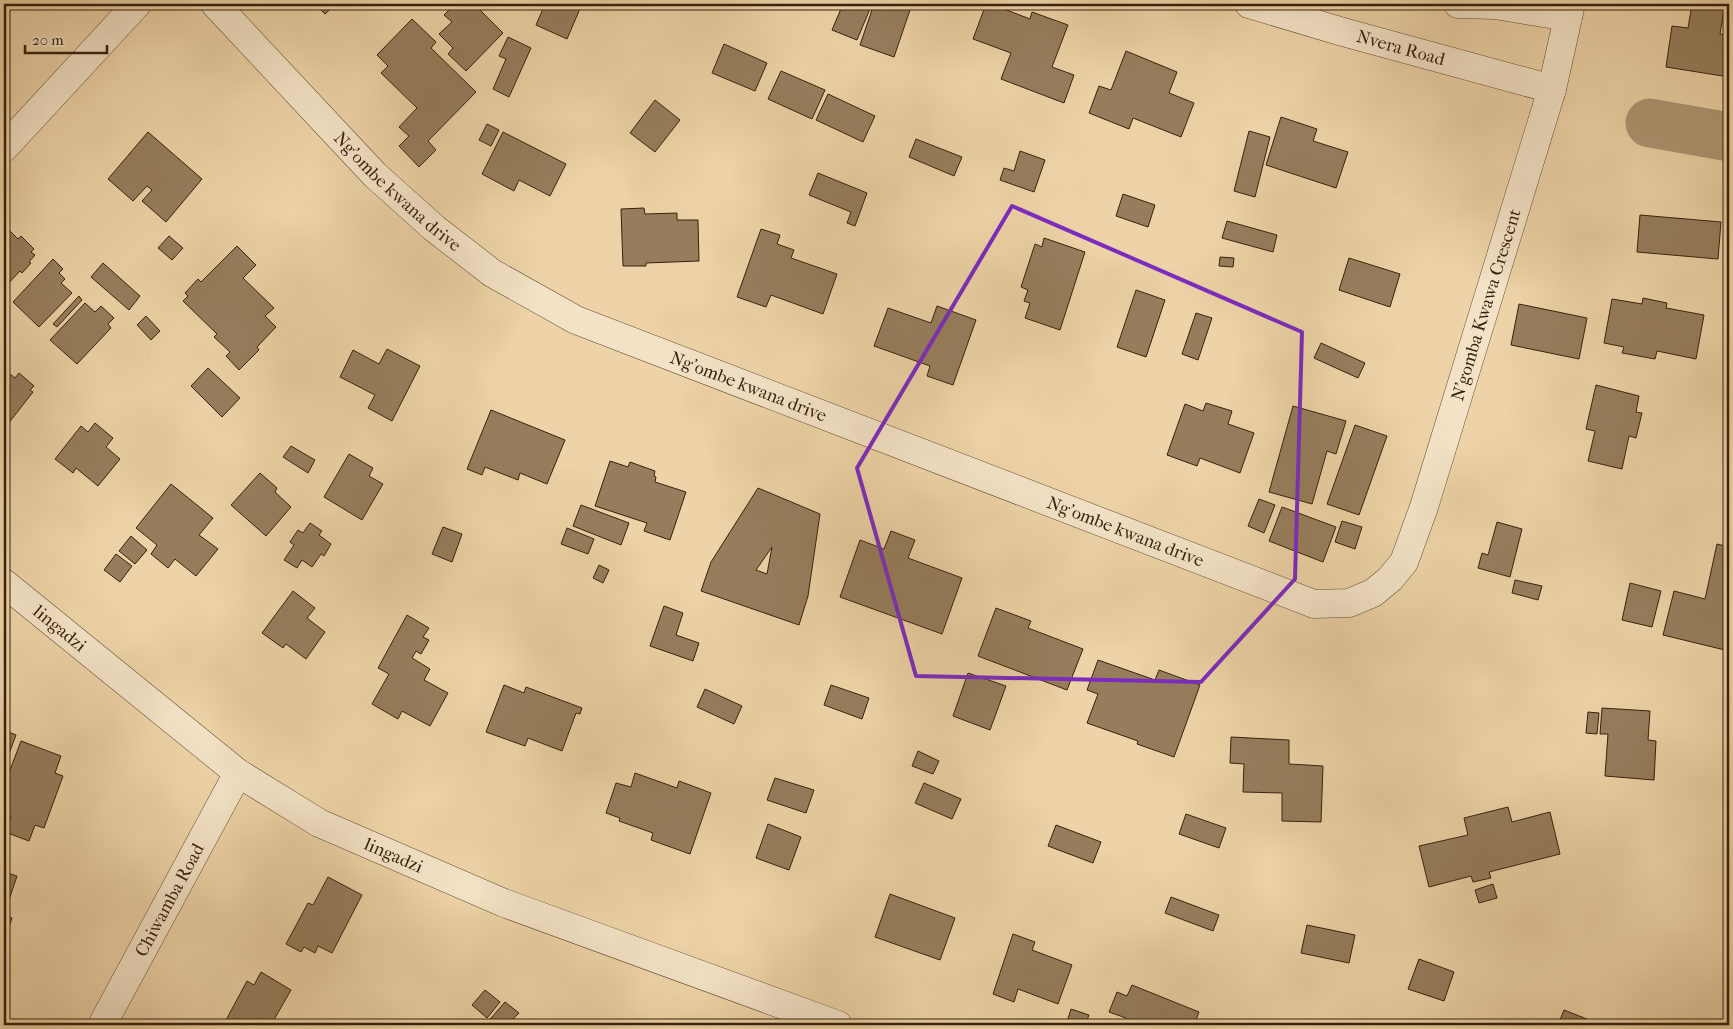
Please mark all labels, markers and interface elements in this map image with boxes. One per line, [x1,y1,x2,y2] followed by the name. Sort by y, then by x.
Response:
[25,22,108,54] scale bar
[1354,26,1447,70] street label: Nvera Road
[32,31,64,49] text: 20 m
[329,128,465,256] street label: Ng'ombe kwana drive
[1447,206,1526,403] street label: N'gomba Kwawa Crescent
[667,347,830,427] street label: Ng'ombe kwana drive
[1044,492,1207,572] street label: Ng'ombe kwana drive
[28,601,91,657] street label: lingadzi
[360,833,427,878] street label: lingadzi
[131,840,209,960] street label: Chiwamba Road

